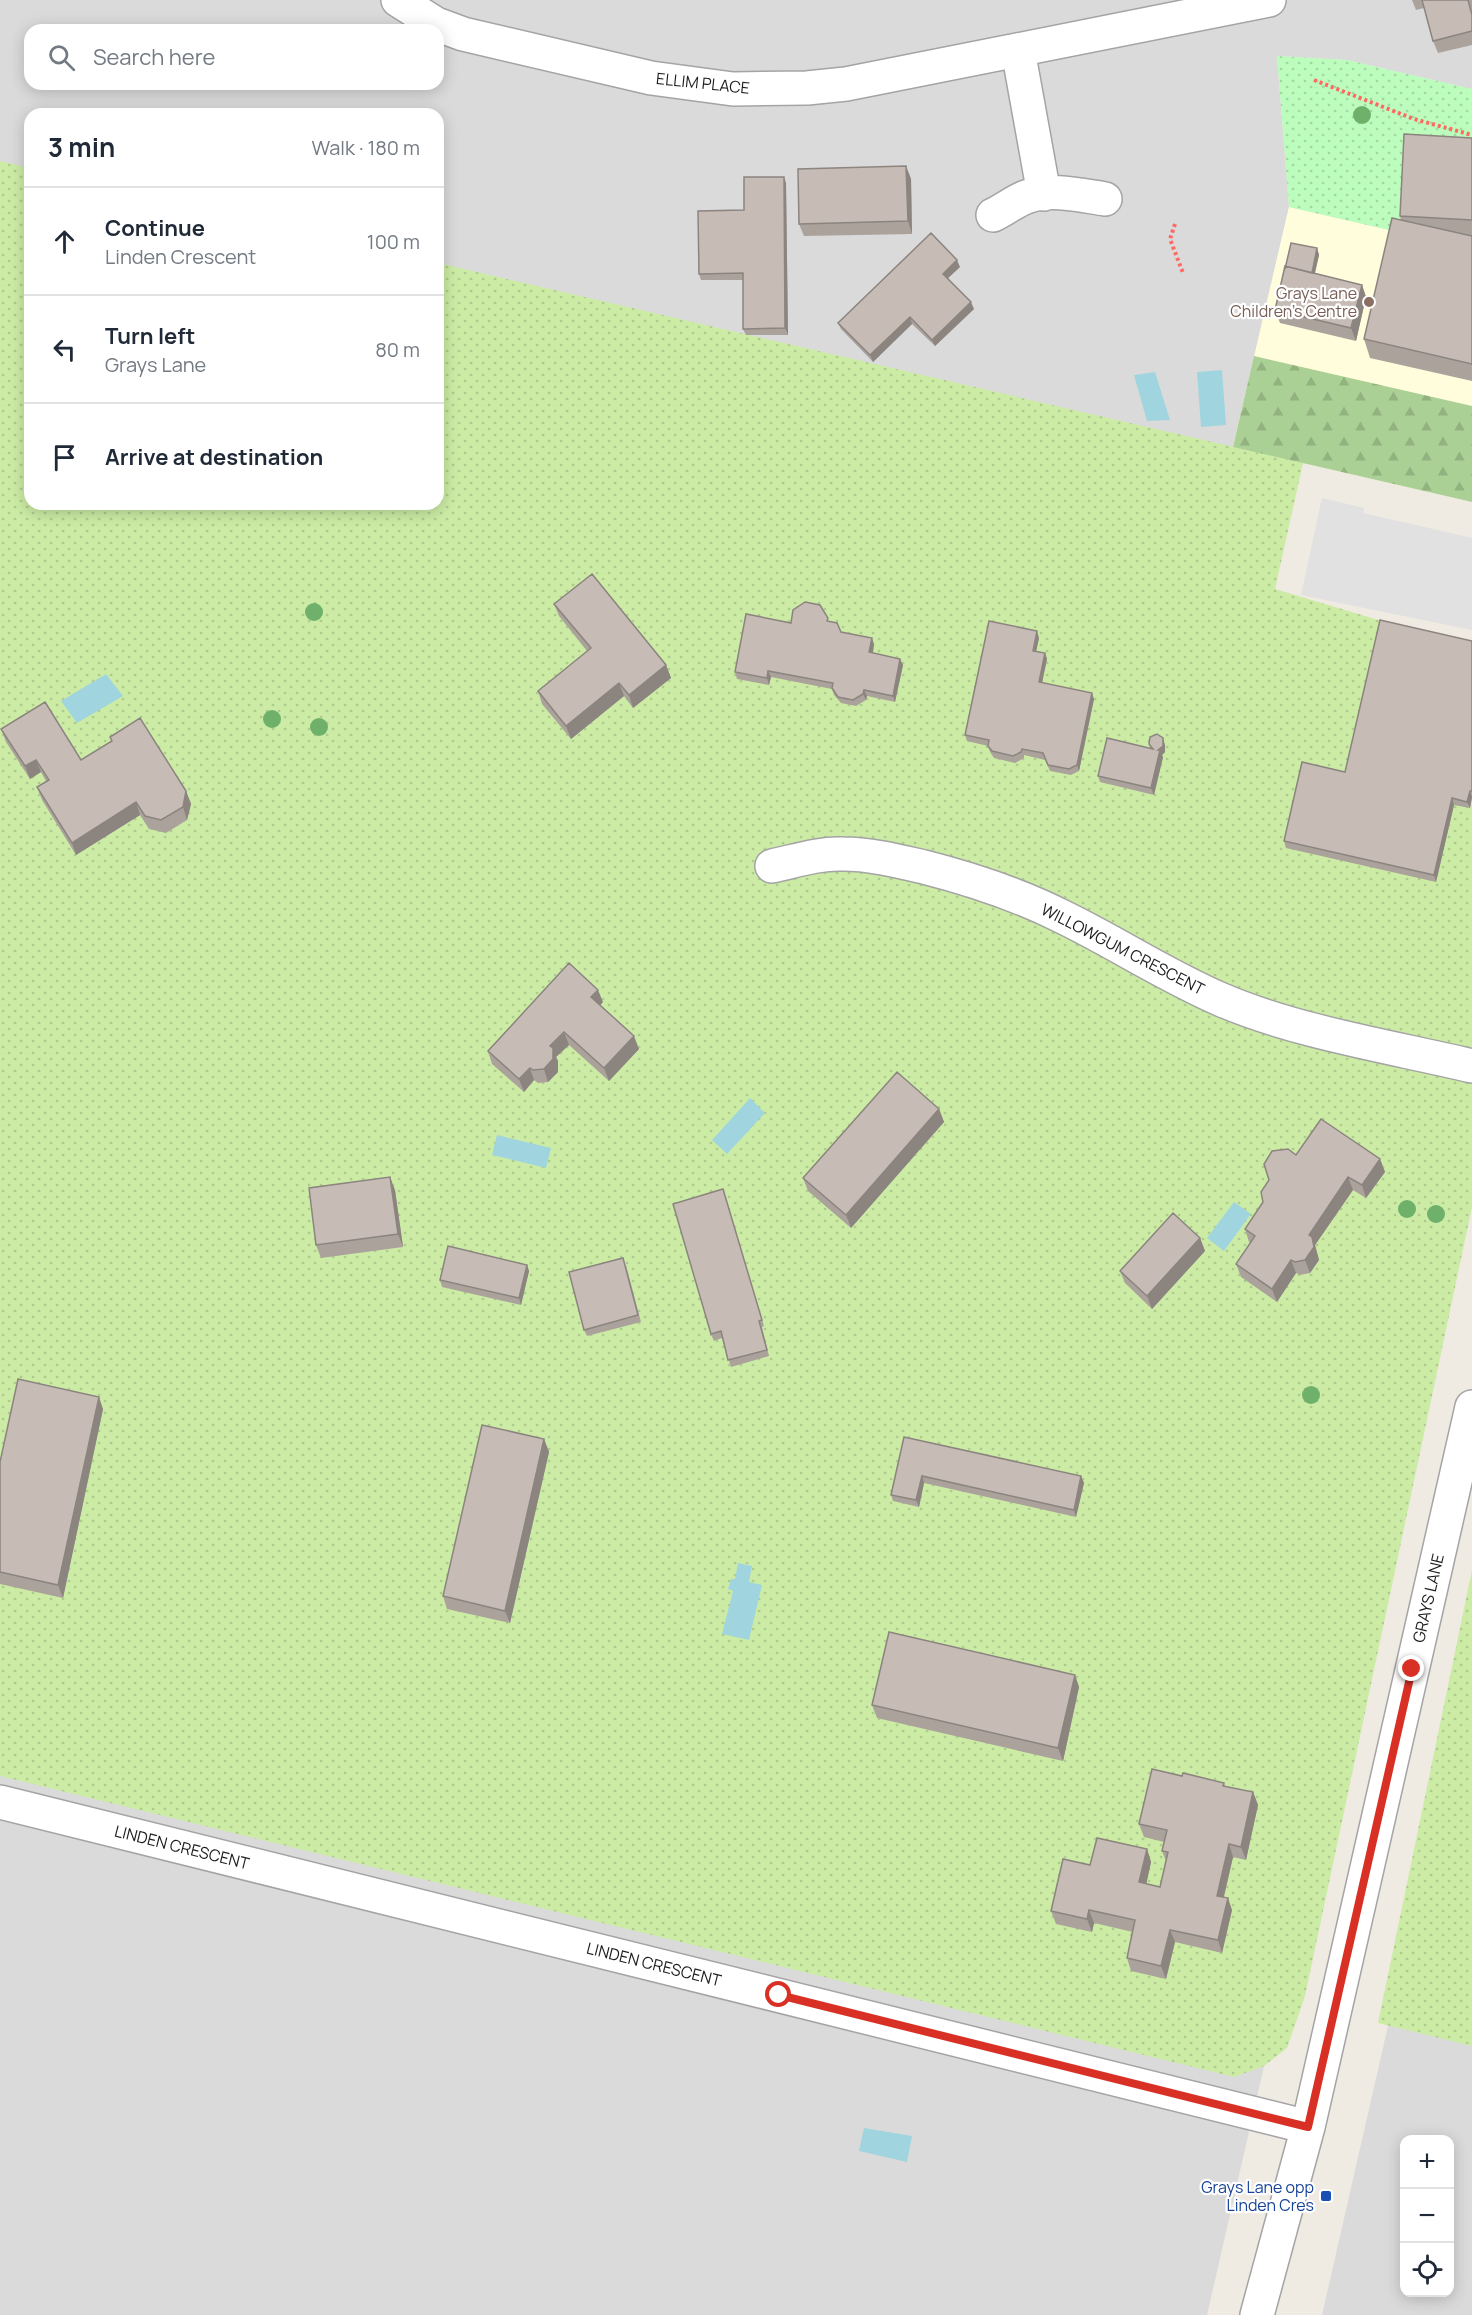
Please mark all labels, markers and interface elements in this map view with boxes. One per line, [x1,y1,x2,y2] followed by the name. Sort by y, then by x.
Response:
[24,24,444,90] search box
[45,41,78,74] icon: search
[93,42,215,72] text: Search here
[655,67,751,99] street label: ELLIM PLACE
[48,129,115,165] text: 3 min
[311,134,420,161] text: Walk · 180 m
[105,213,205,243] text: Continue
[48,225,81,258] icon: ahead
[367,228,420,255] text: 100 m
[105,243,256,270] text: Linden Crescent
[1230,282,1357,322] place label: Grays Lane Children's Centre
[1362,295,1376,309] marker: Grays Lane Children's Centre
[105,321,195,351] text: Turn left
[48,333,81,366] icon: left
[375,336,420,363] text: 80 m
[105,351,206,378] text: Grays Lane
[48,441,81,474] icon: arrive
[105,442,323,472] text: Arrive at destination
[1037,898,1209,1000] street label: WILLOWGUM CRESCENT
[1407,1551,1449,1645] street label: GRAYS LANE
[1398,1655,1424,1681] route end
[112,1820,252,1874] street label: LINDEN CRESCENT
[584,1937,724,1991] street label: LINDEN CRESCENT
[765,1981,791,2007] route start
[1400,2135,1454,2297] map controls
[1400,2135,1454,2189] button: +
[1201,2176,1314,2216] place label: Grays Lane opp Linden Cres
[1319,2189,1333,2203] marker: Grays Lane opp Linden Cres
[1400,2189,1454,2243] button: −
[1400,2243,1454,2297] button: locate

